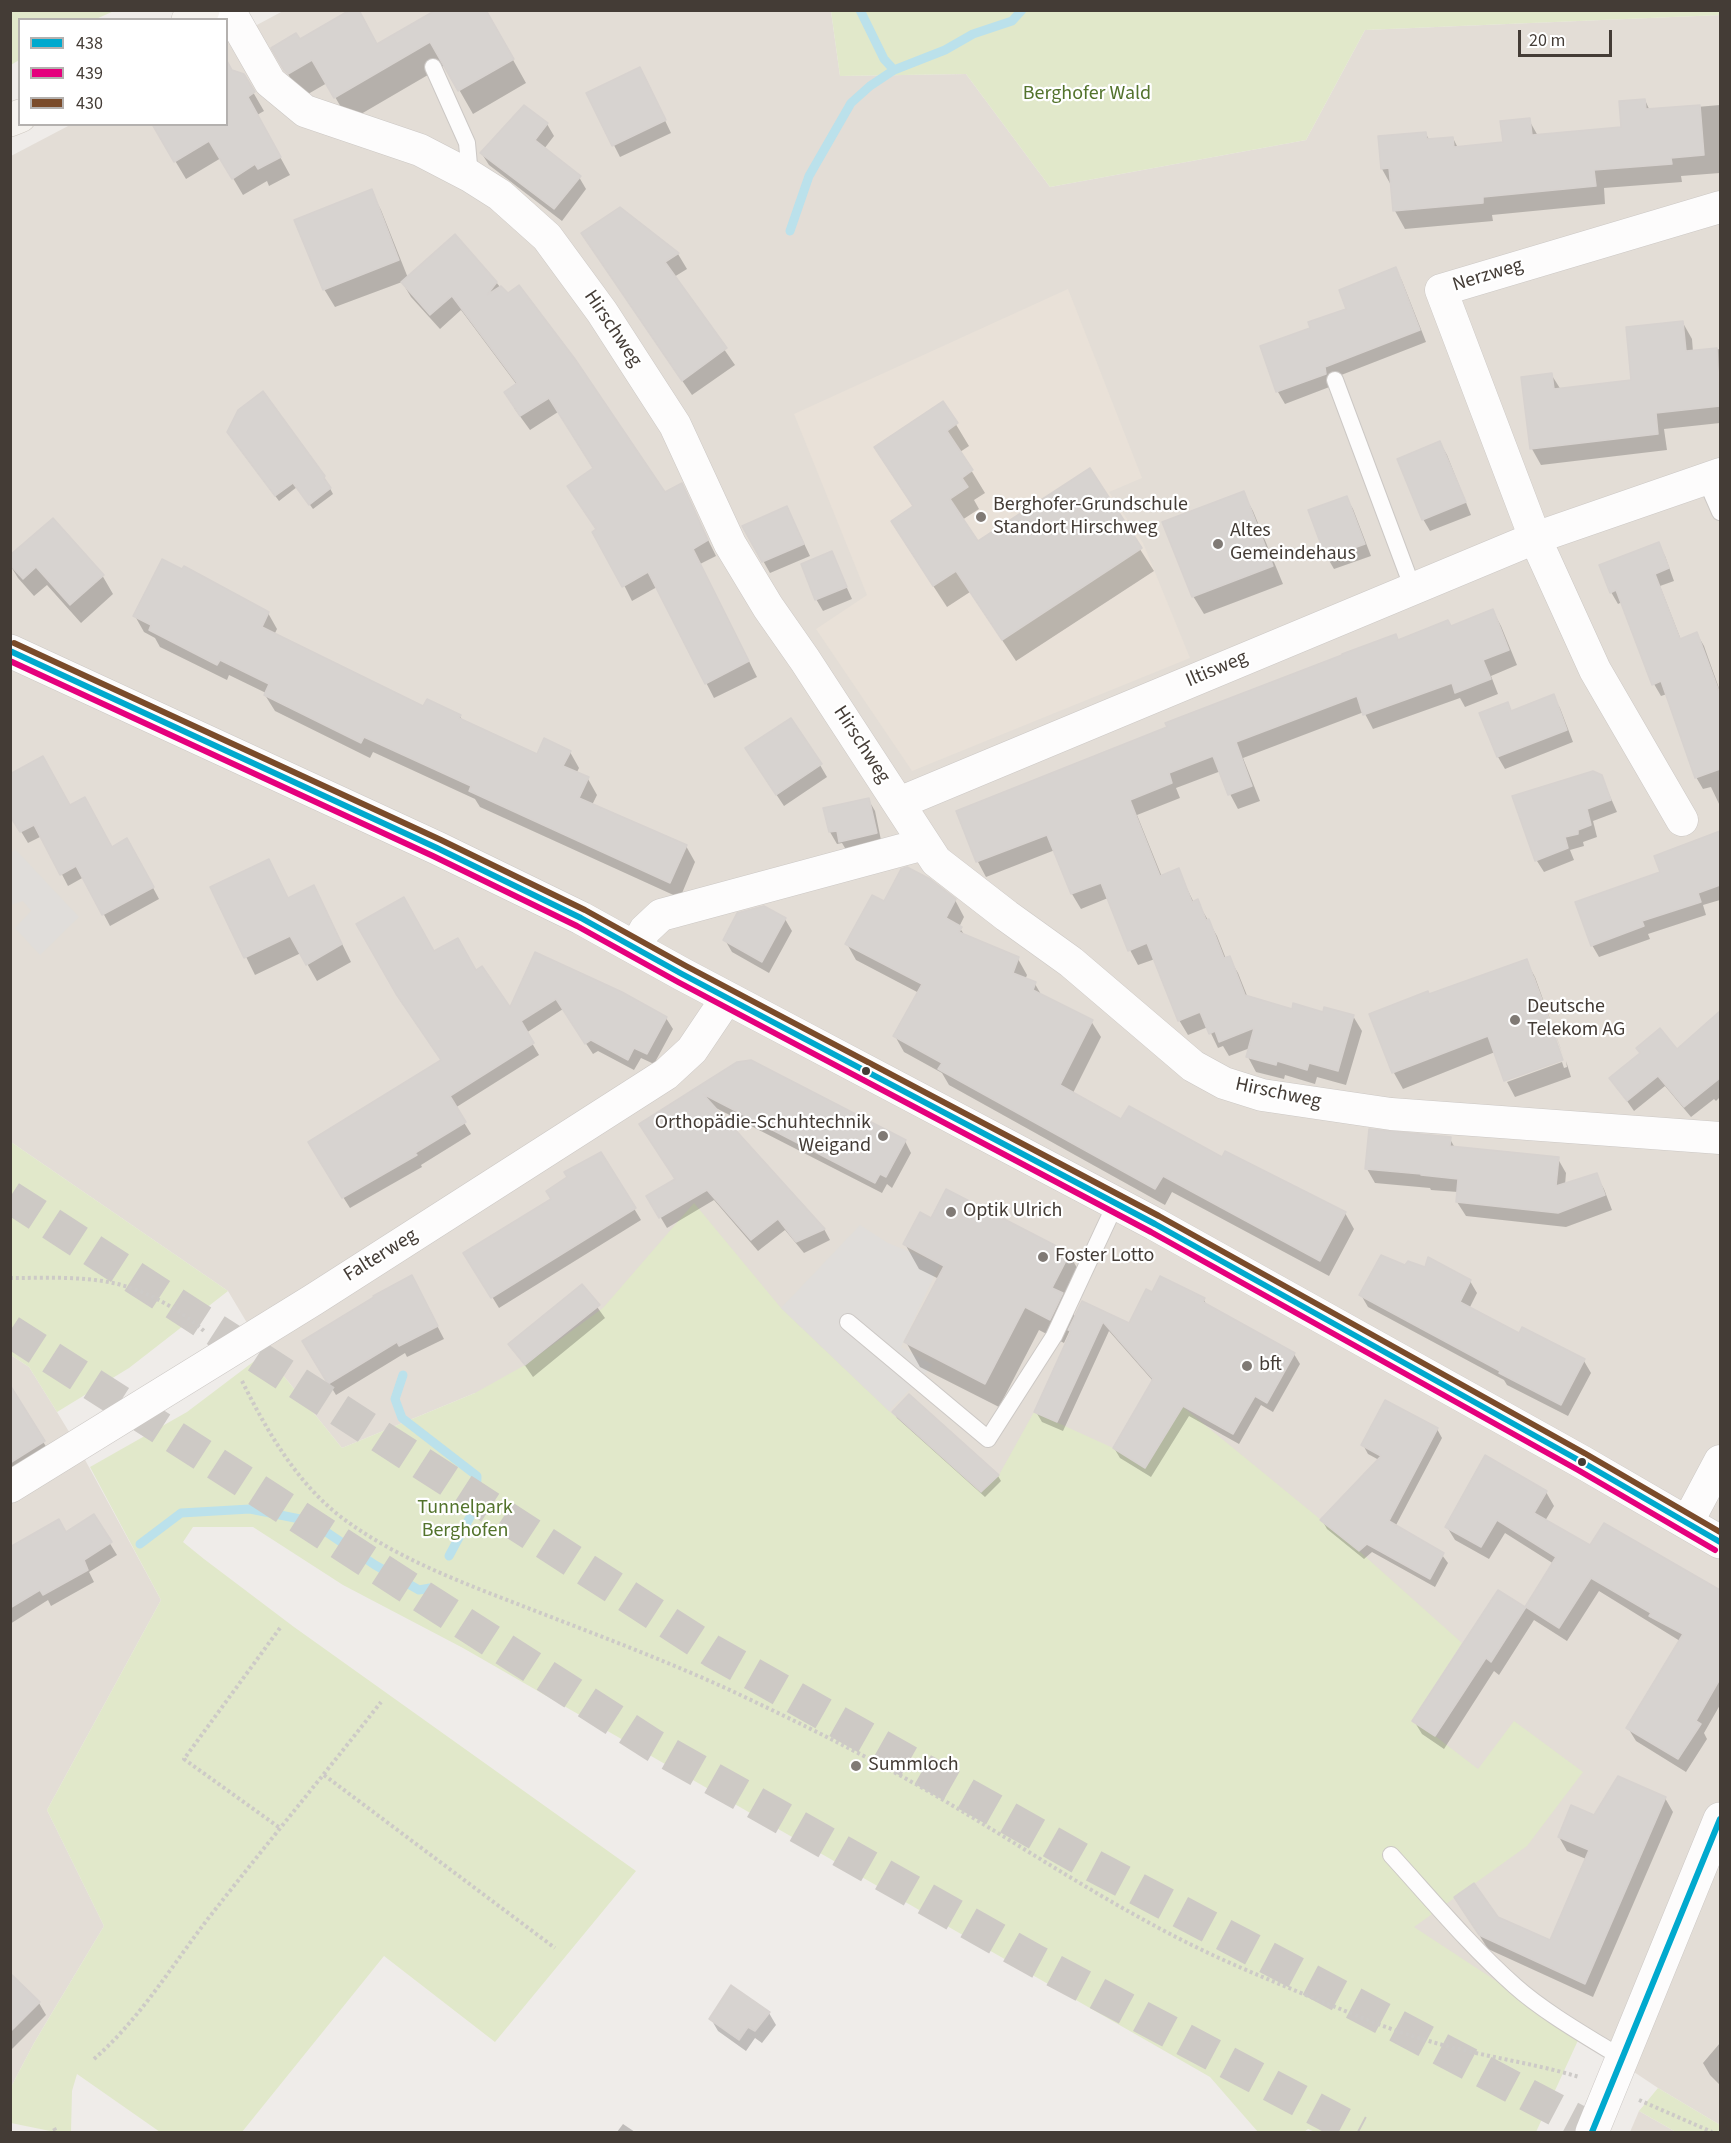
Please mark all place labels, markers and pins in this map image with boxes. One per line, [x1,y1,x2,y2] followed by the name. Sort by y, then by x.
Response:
[993,494,1188,541] place label: Berghofer-Grundschule Standort Hirschweg
[974,510,988,524] marker: Berghofer-Grundschule Standort Hirschweg
[1230,520,1356,567] place label: Altes Gemeindehaus
[1211,537,1225,551] marker: Altes Gemeindehaus
[1527,996,1625,1043] place label: Deutsche Telekom AG
[1508,1013,1522,1027] marker: Deutsche Telekom AG
[860,1065,872,1077] unlabelled marker
[655,1112,871,1159] place label: Orthopädie-Schuhtechnik Weigand
[876,1129,890,1143] marker: Orthopädie-Schuhtechnik Weigand
[963,1200,1062,1224] place label: Optik Ulrich
[944,1205,958,1219] marker: Optik Ulrich
[1055,1245,1154,1269] place label: Foster Lotto
[1036,1250,1050,1264] marker: Foster Lotto
[1259,1354,1282,1378] place label: bft
[1240,1359,1254,1373] marker: bft
[1576,1456,1588,1468] unlabelled marker
[868,1754,959,1778] place label: Summloch
[849,1759,863,1773] marker: Summloch

